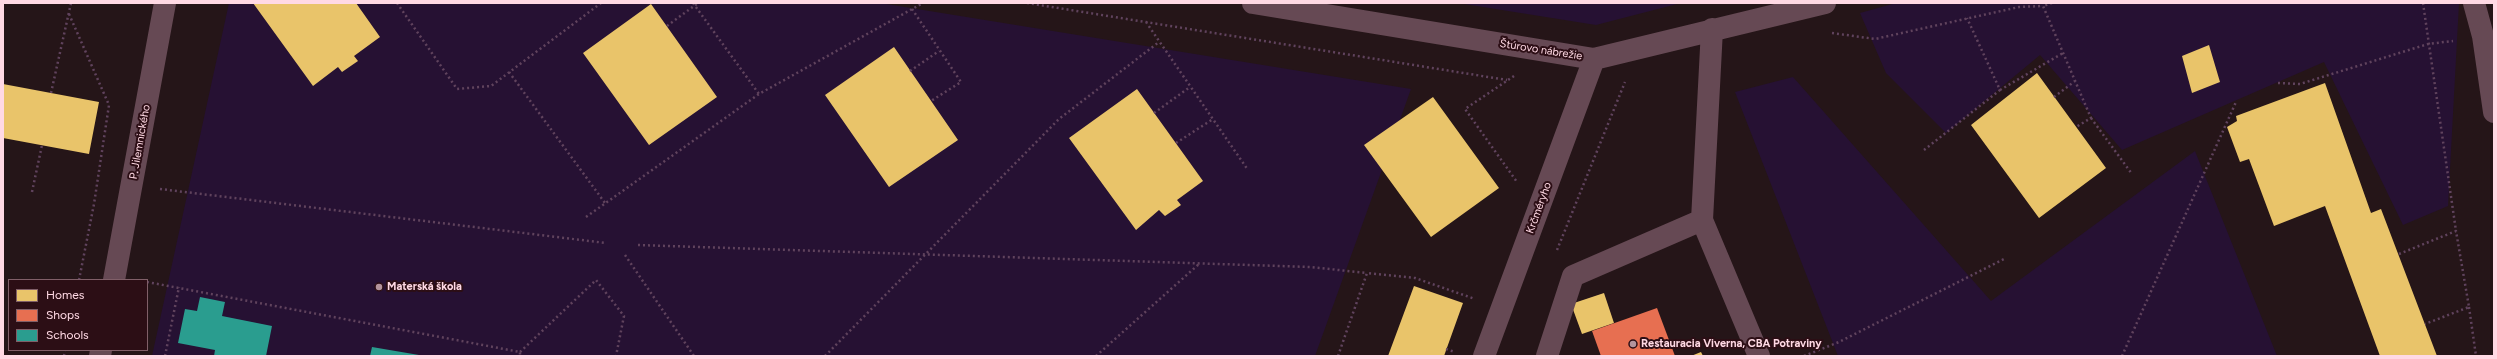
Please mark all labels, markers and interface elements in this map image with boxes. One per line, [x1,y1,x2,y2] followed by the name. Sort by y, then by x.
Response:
[1499,37,1583,63] street label: Štúrovo nábrežie
[127,104,153,180] street label: P. Jilemnického
[1524,180,1554,236] street label: Krčméryho
[8,279,148,351] legend
[387,280,462,294] place label: Materská škola
[374,282,384,292] marker: Materská škola
[46,288,84,302] text: Homes
[46,308,80,322] text: Shops
[46,328,89,342] text: Schools
[1641,337,1822,351] place label: Restauracia Viverna, CBA Potraviny
[1628,339,1638,349] marker: Restauracia Viverna, CBA Potraviny

